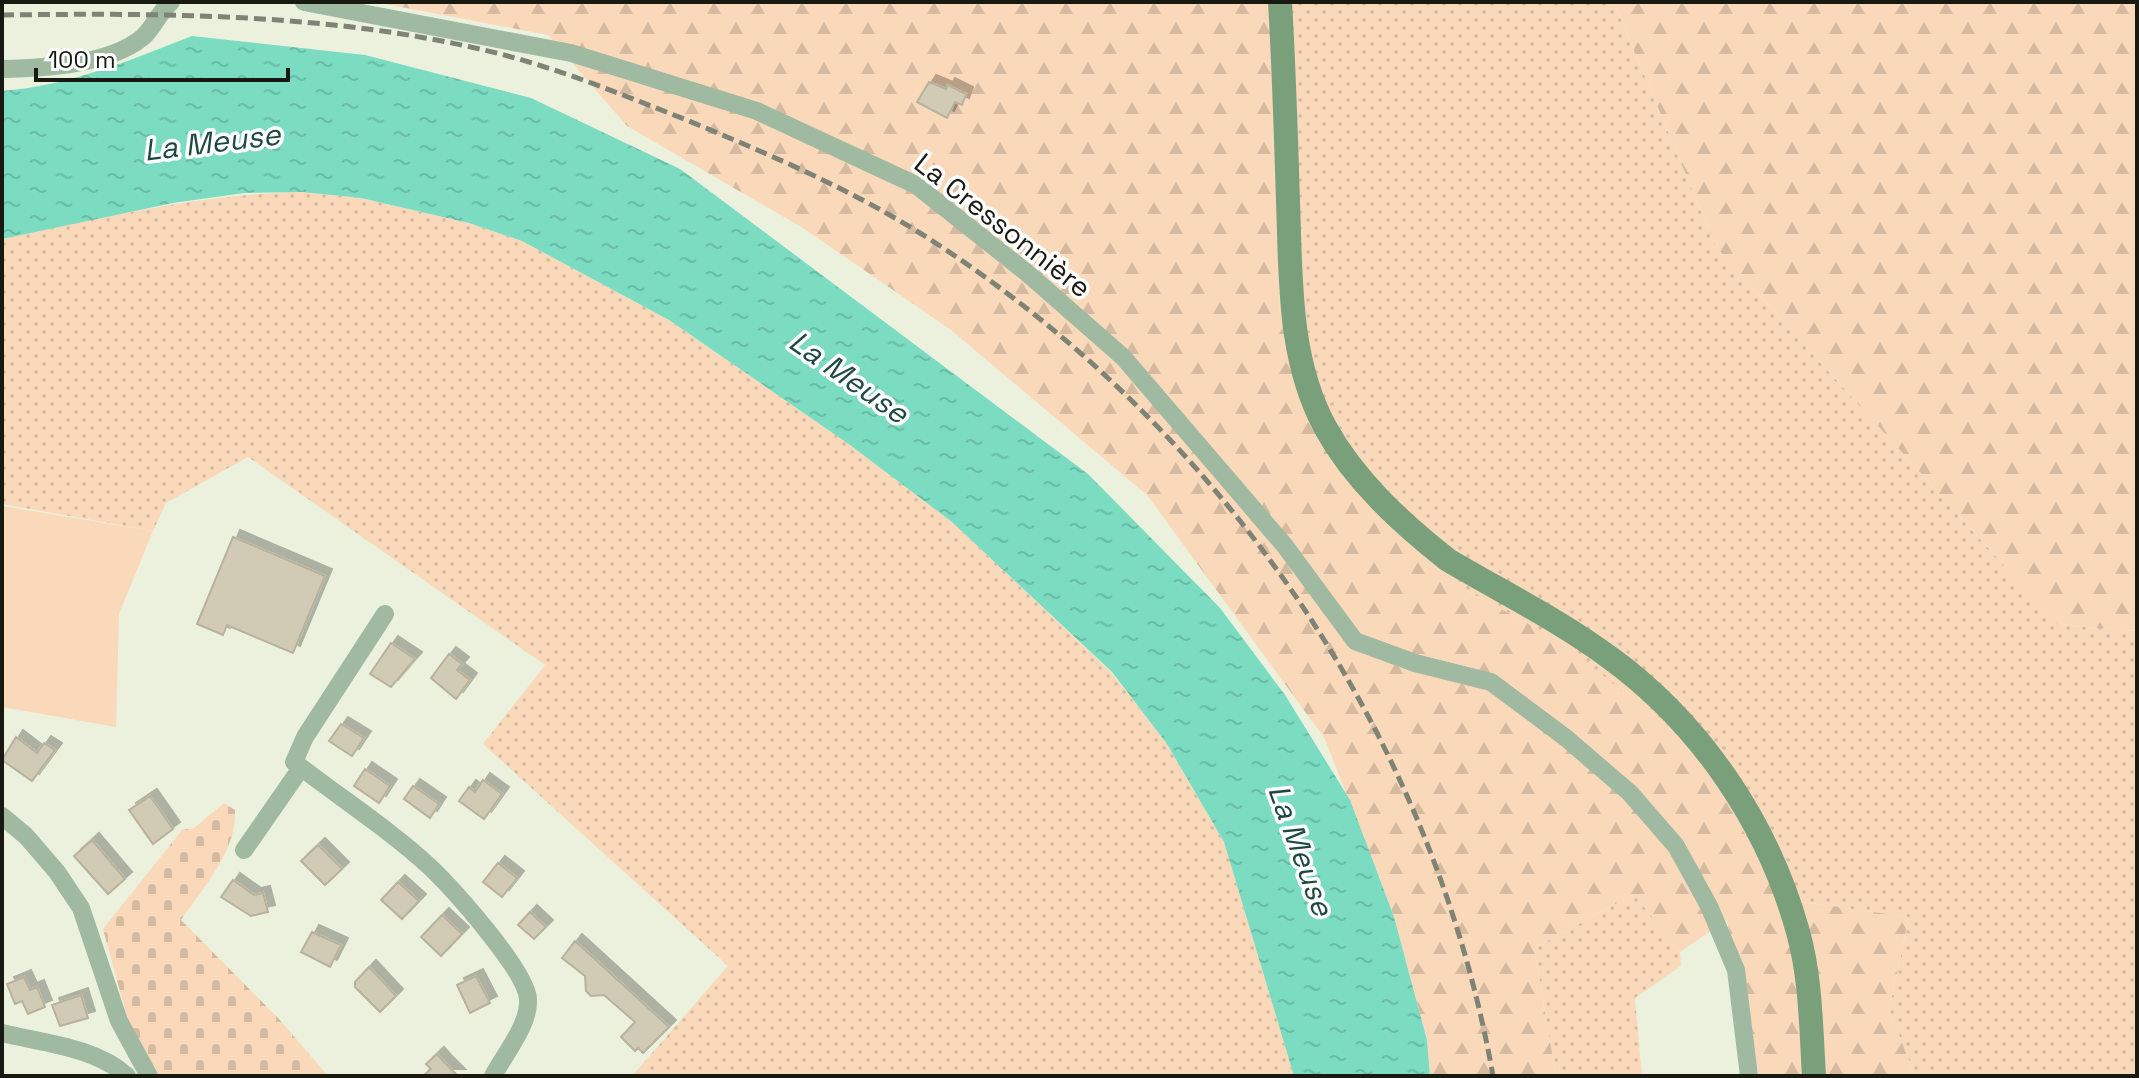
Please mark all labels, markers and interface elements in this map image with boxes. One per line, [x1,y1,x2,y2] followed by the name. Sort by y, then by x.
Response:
[36,32,288,82] scale bar
[48,44,116,75] text: 100 m
[142,114,284,170] water label: La Meuse
[907,145,1099,305] street label: La Cressonnière
[782,322,917,433] water label: La Meuse
[1259,779,1343,922] water label: La Meuse

